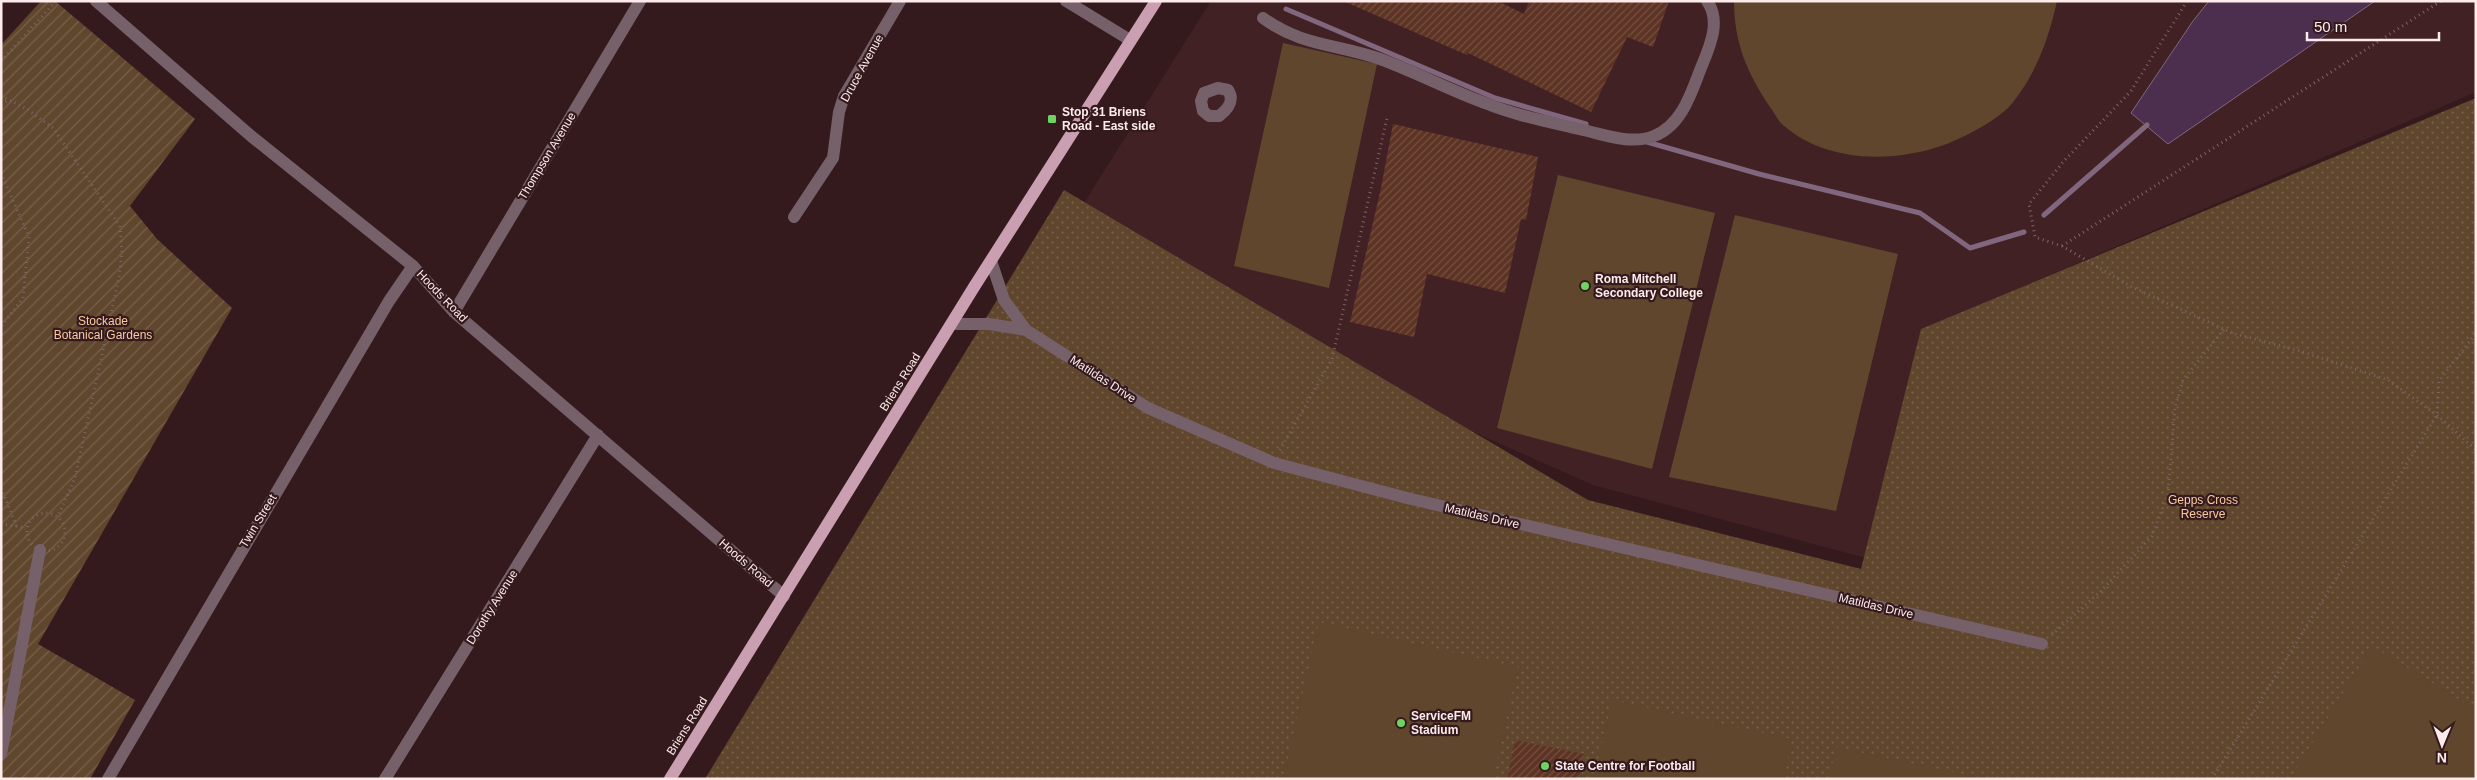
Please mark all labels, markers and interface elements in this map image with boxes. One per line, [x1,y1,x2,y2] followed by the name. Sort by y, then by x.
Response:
[2307,10,2440,42] scale bar
[2314,18,2347,35] text: 50 m
[838,31,886,104] street label: Druce Avenue
[1062,105,1156,133] place label: Stop 31 Briens Road - East side
[515,109,579,202] street label: Thompson Avenue
[1046,113,1058,125] marker: Stop 31 Briens Road - East side
[414,267,470,325] street label: Hoods Road
[1595,272,1703,300] place label: Roma Mitchell Secondary College
[1579,280,1591,292] marker: Roma Mitchell Secondary College
[54,314,152,342] park label: Stockade Botanical Gardens
[877,350,923,414] street label: Briens Road
[1067,352,1139,406] street label: Matildas Drive
[237,491,280,550] street label: Twin Street
[2168,493,2238,521] park label: Gepps Cross Reserve
[1443,501,1521,531] street label: Matildas Drive
[716,536,776,590] street label: Hoods Road
[463,567,521,647] street label: Dorothy Avenue
[1837,591,1915,621] street label: Matildas Drive
[664,694,710,758] street label: Briens Road
[1411,709,1471,737] place label: ServiceFM Stadium
[1395,717,1407,729] marker: ServiceFM Stadium
[2417,720,2467,770] north arrow
[2437,750,2447,766] text: N
[1555,759,1695,773] place label: State Centre for Football
[1539,760,1551,772] marker: State Centre for Football

